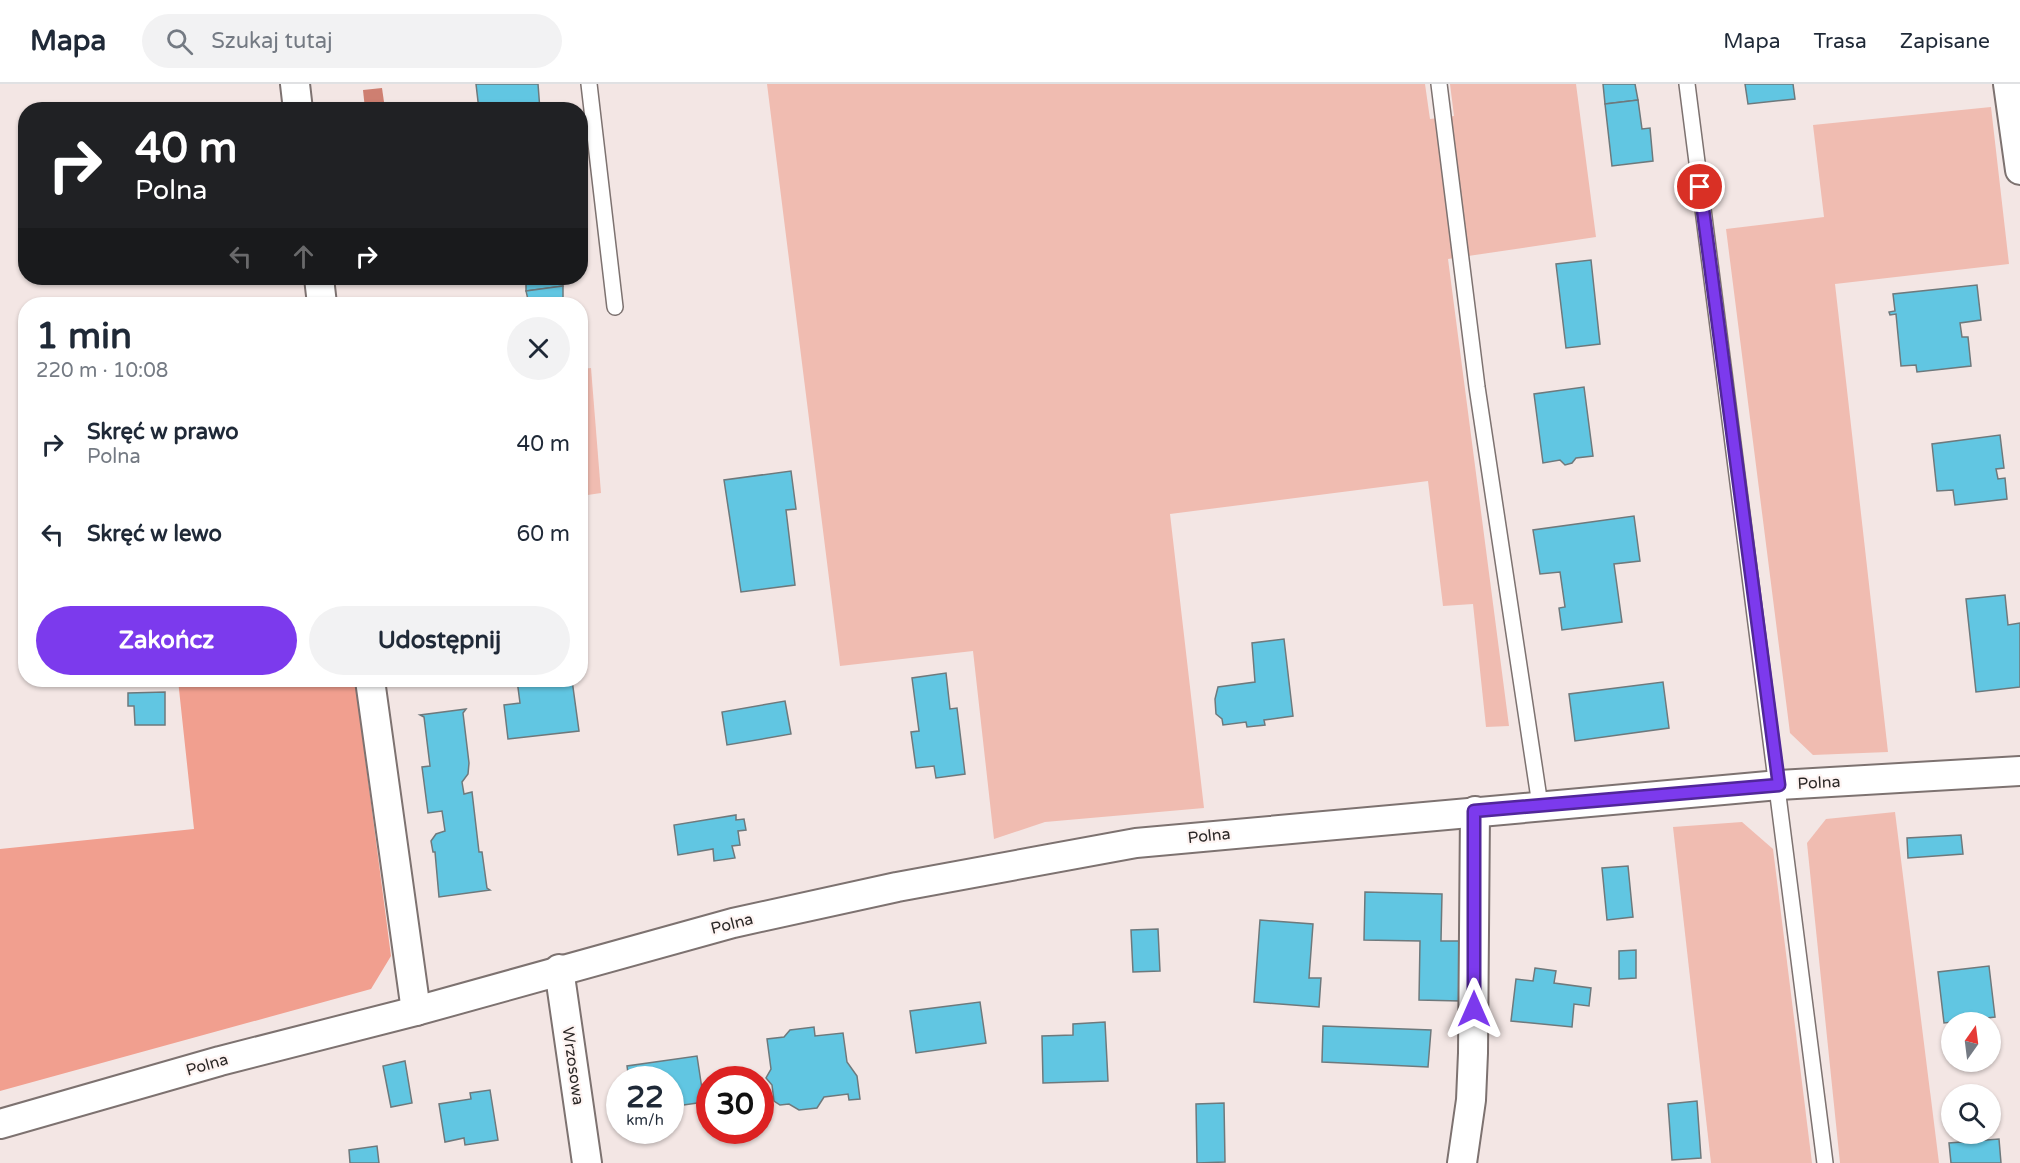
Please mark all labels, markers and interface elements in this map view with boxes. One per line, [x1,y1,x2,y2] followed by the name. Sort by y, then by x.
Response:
[142,14,562,68] search box
[30,24,106,58] text: Mapa
[163,25,196,58] icon: search
[211,28,333,54] text: Szukaj tutaj
[1723,29,1780,54] text: Mapa
[1813,29,1867,54] text: Trasa
[1900,29,1990,54] text: Zapisane
[135,123,237,174] text: 40 m
[36,126,114,204] icon: right
[1674,161,1725,212] pin
[1683,170,1716,203] icon: arrive
[135,174,208,207] text: Polna
[224,240,257,273] icon: left
[287,240,320,273] icon: ahead
[350,240,383,273] icon: right
[36,315,132,358] text: 1 min
[507,317,570,380] button: close
[36,359,168,383] text: 220 m · 10:08
[87,419,239,445] text: Skręć w prawo
[36,428,69,461] icon: right
[516,431,570,457] text: 40 m
[87,445,141,469] text: Polna
[36,518,69,551] icon: left
[87,521,222,547] text: Skręć w lewo
[516,521,570,547] text: 60 m
[36,606,297,675] button: Zakończ
[309,606,570,675] button: Udostępnij
[1797,772,1841,794] street label: Polna
[1187,824,1231,848] street label: Polna
[709,909,755,939] street label: Polna
[1442,977,1506,1041] position arrow
[1941,1012,2001,1072] north arrow
[1941,1012,2001,1144] map controls
[558,1026,588,1106] street label: Wrzosowa
[184,1049,230,1081] street label: Polna
[696,1066,774,1144] speed limit sign: 30
[626,1079,664,1116] text: 22
[1941,1084,2001,1144] button: search
[626,1111,664,1129] text: km/h

